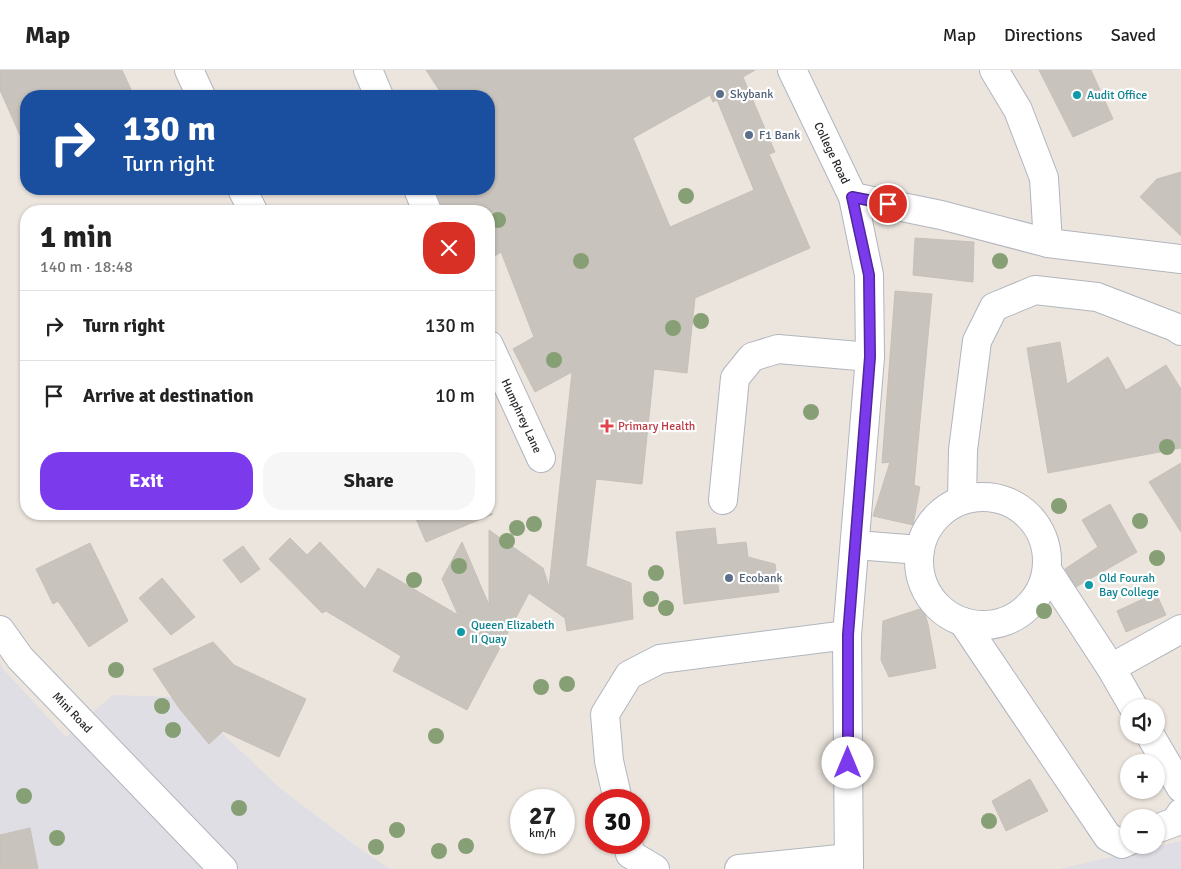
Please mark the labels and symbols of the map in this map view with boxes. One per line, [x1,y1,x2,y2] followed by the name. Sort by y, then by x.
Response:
[730,87,773,102] place label: Skybank
[714,88,726,100] marker: Skybank
[1087,88,1147,103] place label: Audit Office
[1071,89,1083,101] marker: Audit Office
[810,120,853,187] street label: College Road
[759,128,800,143] place label: F1 Bank
[743,129,755,141] marker: F1 Bank
[867,183,909,225] pin
[498,376,545,456] street label: Humphrey Lane
[600,419,614,433] marker: Primary Health
[618,419,695,434] place label: Primary Health
[739,571,782,586] place label: Ecobank
[1099,571,1159,600] place label: Old Fourah Bay College
[723,572,735,584] marker: Ecobank
[1083,579,1095,591] marker: Old Fourah Bay College
[471,618,555,647] place label: Queen Elizabeth II Quay
[455,626,467,638] marker: Queen Elizabeth II Quay
[49,689,95,736] street label: Mini Road
[821,736,873,788] position arrow
[585,789,650,854] speed limit sign: 30

